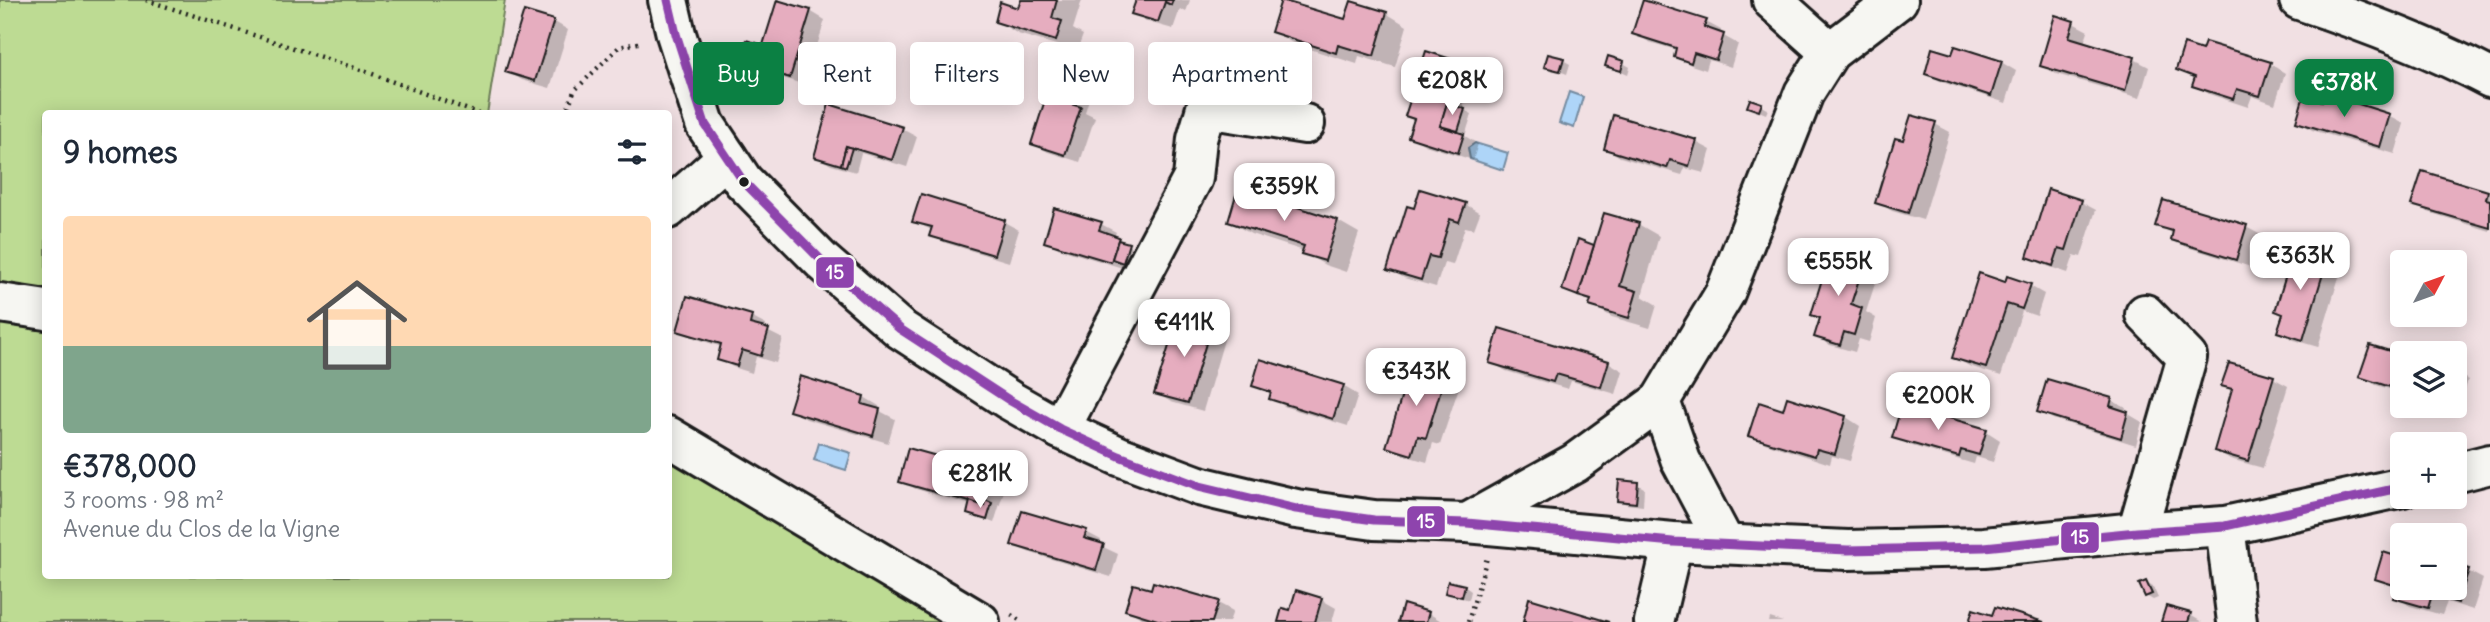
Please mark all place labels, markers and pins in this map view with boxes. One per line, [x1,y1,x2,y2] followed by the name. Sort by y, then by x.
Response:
[1403,58,1501,117] pin: €208K
[2295,60,2393,119] pin: €378K
[1235,164,1333,223] pin: €359K
[737,175,751,189] unlabelled marker
[2251,232,2349,292] pin: €363K
[1789,238,1887,298] pin: €555K
[1135,300,1233,359] pin: €411K
[1367,348,1465,408] pin: €343K
[1889,372,1987,432] pin: €200K
[931,450,1029,510] pin: €281K

